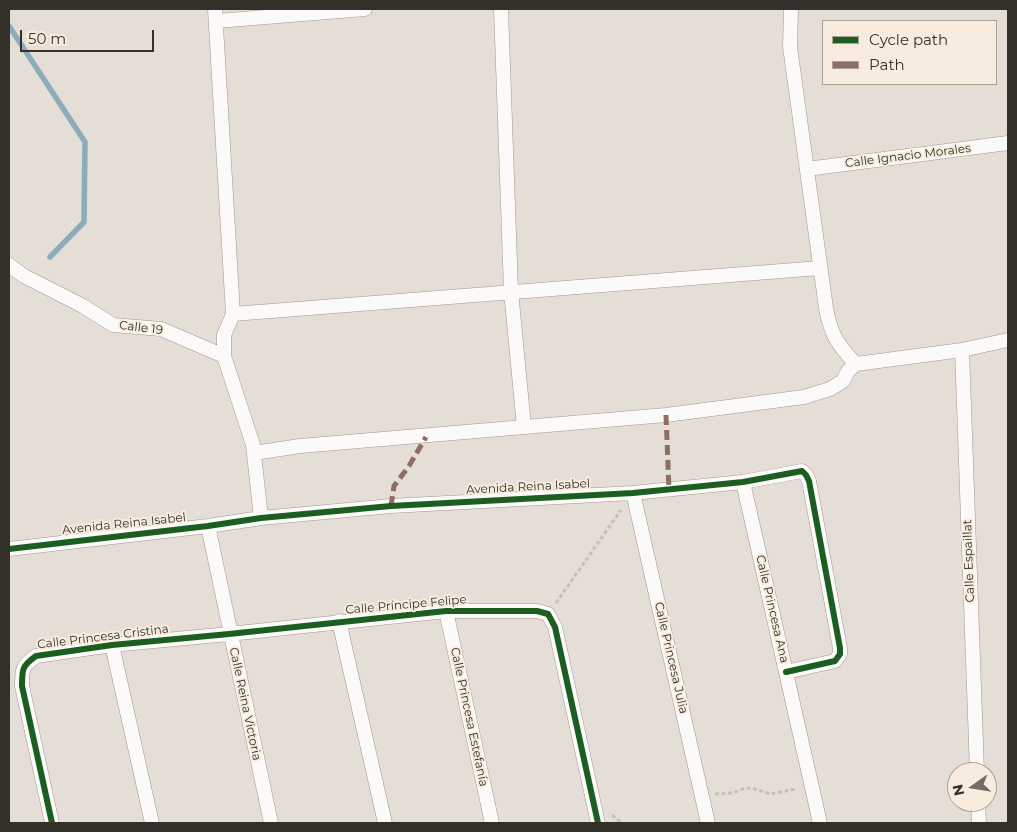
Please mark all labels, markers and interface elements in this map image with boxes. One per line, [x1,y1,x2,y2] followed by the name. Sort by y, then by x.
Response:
[22,20,156,52] scale bar
[822,20,997,85] legend
[28,29,66,48] text: 50 m
[869,30,948,49] text: Cycle path
[869,55,905,74] text: Path
[844,141,972,171] street label: Calle Ignacio Morales
[118,318,164,338] street label: Calle 19
[466,477,590,497] street label: Avenida Reina Isabel
[61,510,187,538] street label: Avenida Reina Isabel
[960,519,978,603] street label: Calle Espaillat
[753,554,791,664] street label: Calle Princesa Ana
[345,593,467,617] street label: Calle Príncipe Felipe
[651,601,691,715] street label: Calle Princesa Julia
[36,622,170,652] street label: Calle Princesa Cristina
[226,646,264,762] street label: Calle Reina Victoria
[447,646,491,788] street label: Calle Princesa Estefanía
[947,762,997,812] north arrow
[948,783,968,798] text: N

